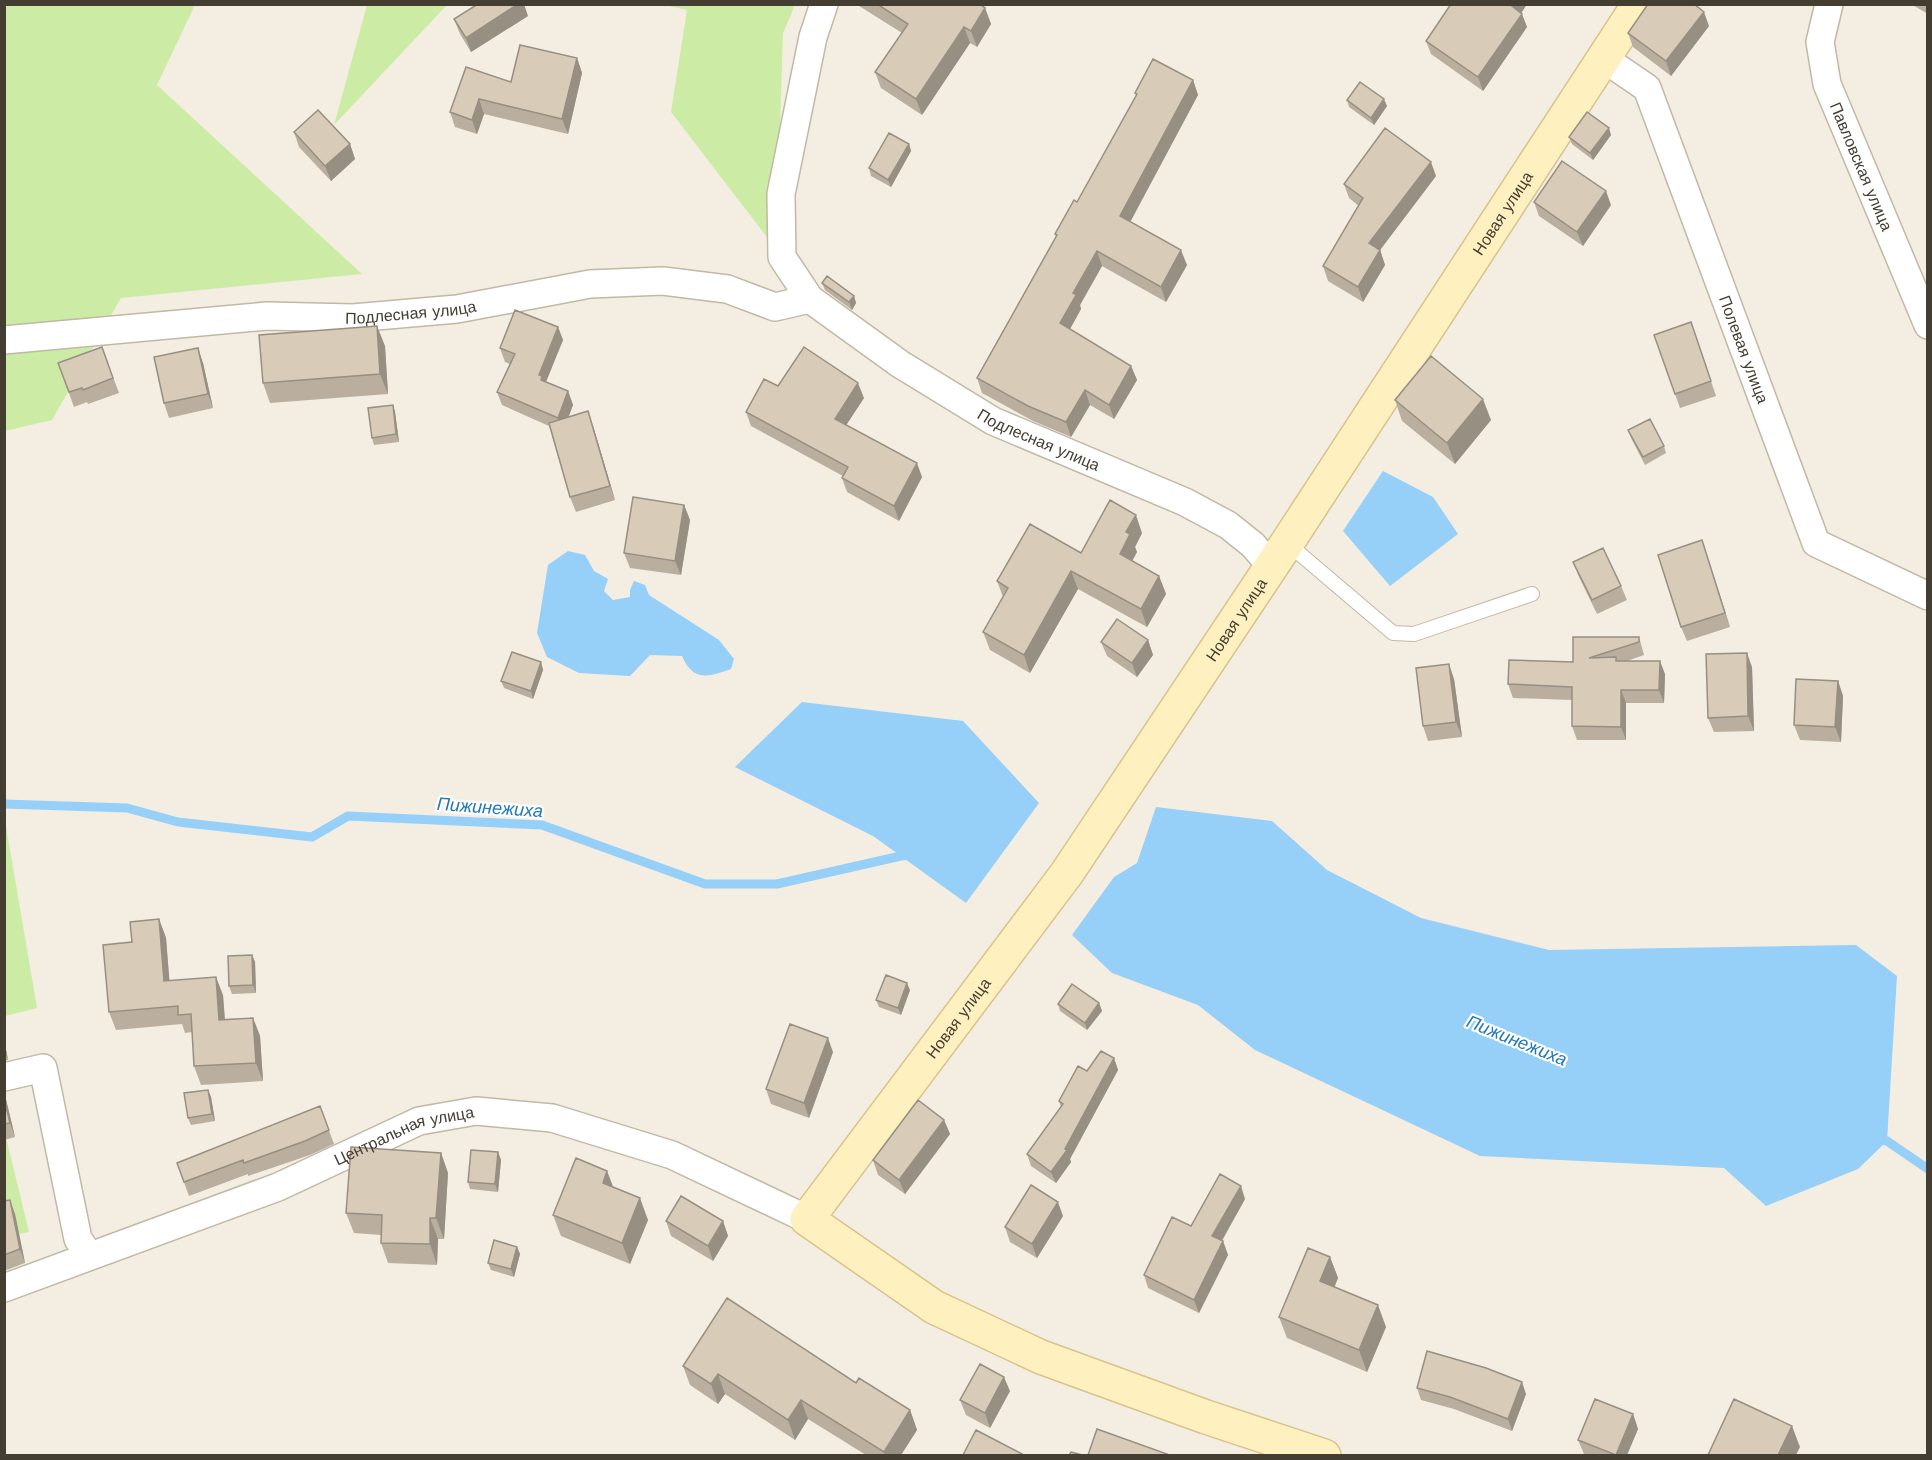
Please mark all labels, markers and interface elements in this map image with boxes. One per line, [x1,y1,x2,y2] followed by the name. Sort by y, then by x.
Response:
[1826,99,1897,234] street label: Павловская улица
[1468,168,1537,258] street label: Новая улица
[1715,293,1773,406] street label: Полевая улица
[345,296,478,328] street label: Подлесная улица
[974,404,1103,475] street label: Подлесная улица
[1202,574,1271,665] street label: Новая улица
[436,793,544,821] water label: Пижинежиха
[922,974,995,1062] street label: Новая улица
[1464,1010,1570,1070] water label: Пижинежиха
[331,1102,475,1169] street label: Центральная улица

